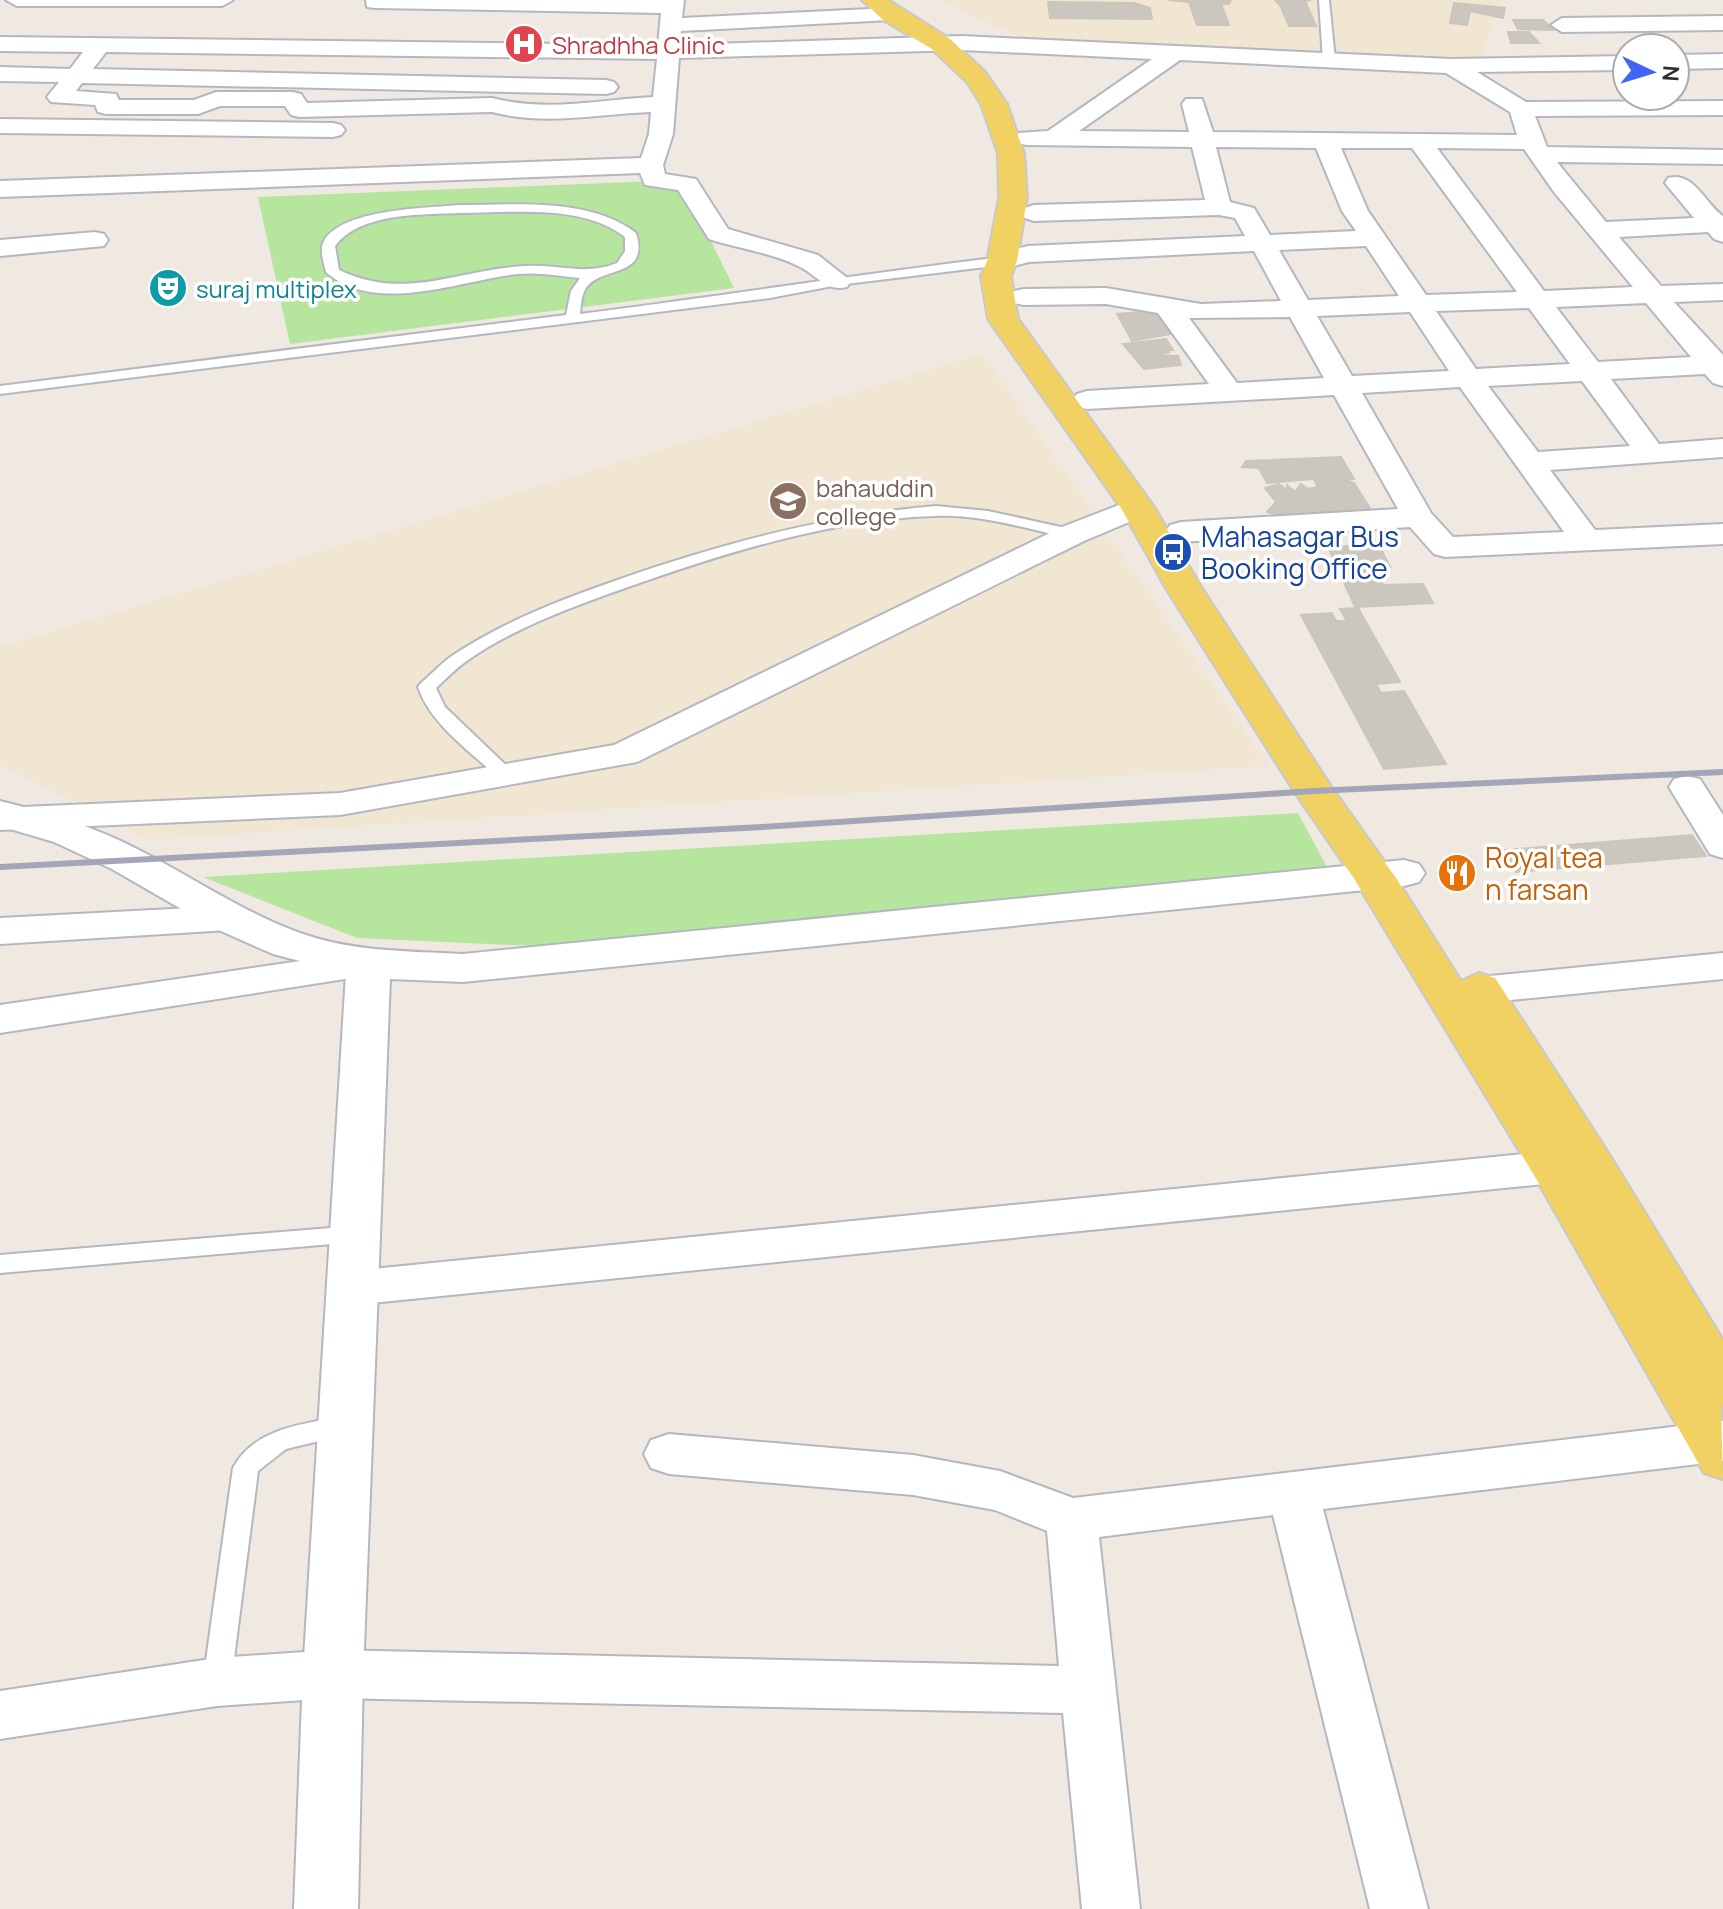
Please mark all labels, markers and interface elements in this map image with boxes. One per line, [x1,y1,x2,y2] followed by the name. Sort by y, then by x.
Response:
[503,23,545,65] hospital icon: Shradhha Clinic
[552,28,725,61] place label: Shradhha Clinic
[1611,32,1691,112] north arrow
[1655,64,1686,82] text: N
[147,267,189,309] theatre icon: suraj multiplex
[196,272,357,305] place label: suraj multiplex
[816,471,934,532] place label: bahauddin college
[767,480,809,522] school or university icon: bahauddin college
[1201,517,1399,587] place label: Mahasagar Bus Booking Office
[1152,531,1194,573] bus stop icon: Mahasagar Bus Booking Office
[1485,838,1603,908] place label: Royal tea n farsan
[1436,852,1478,894] restaurant icon: Royal tea n farsan

